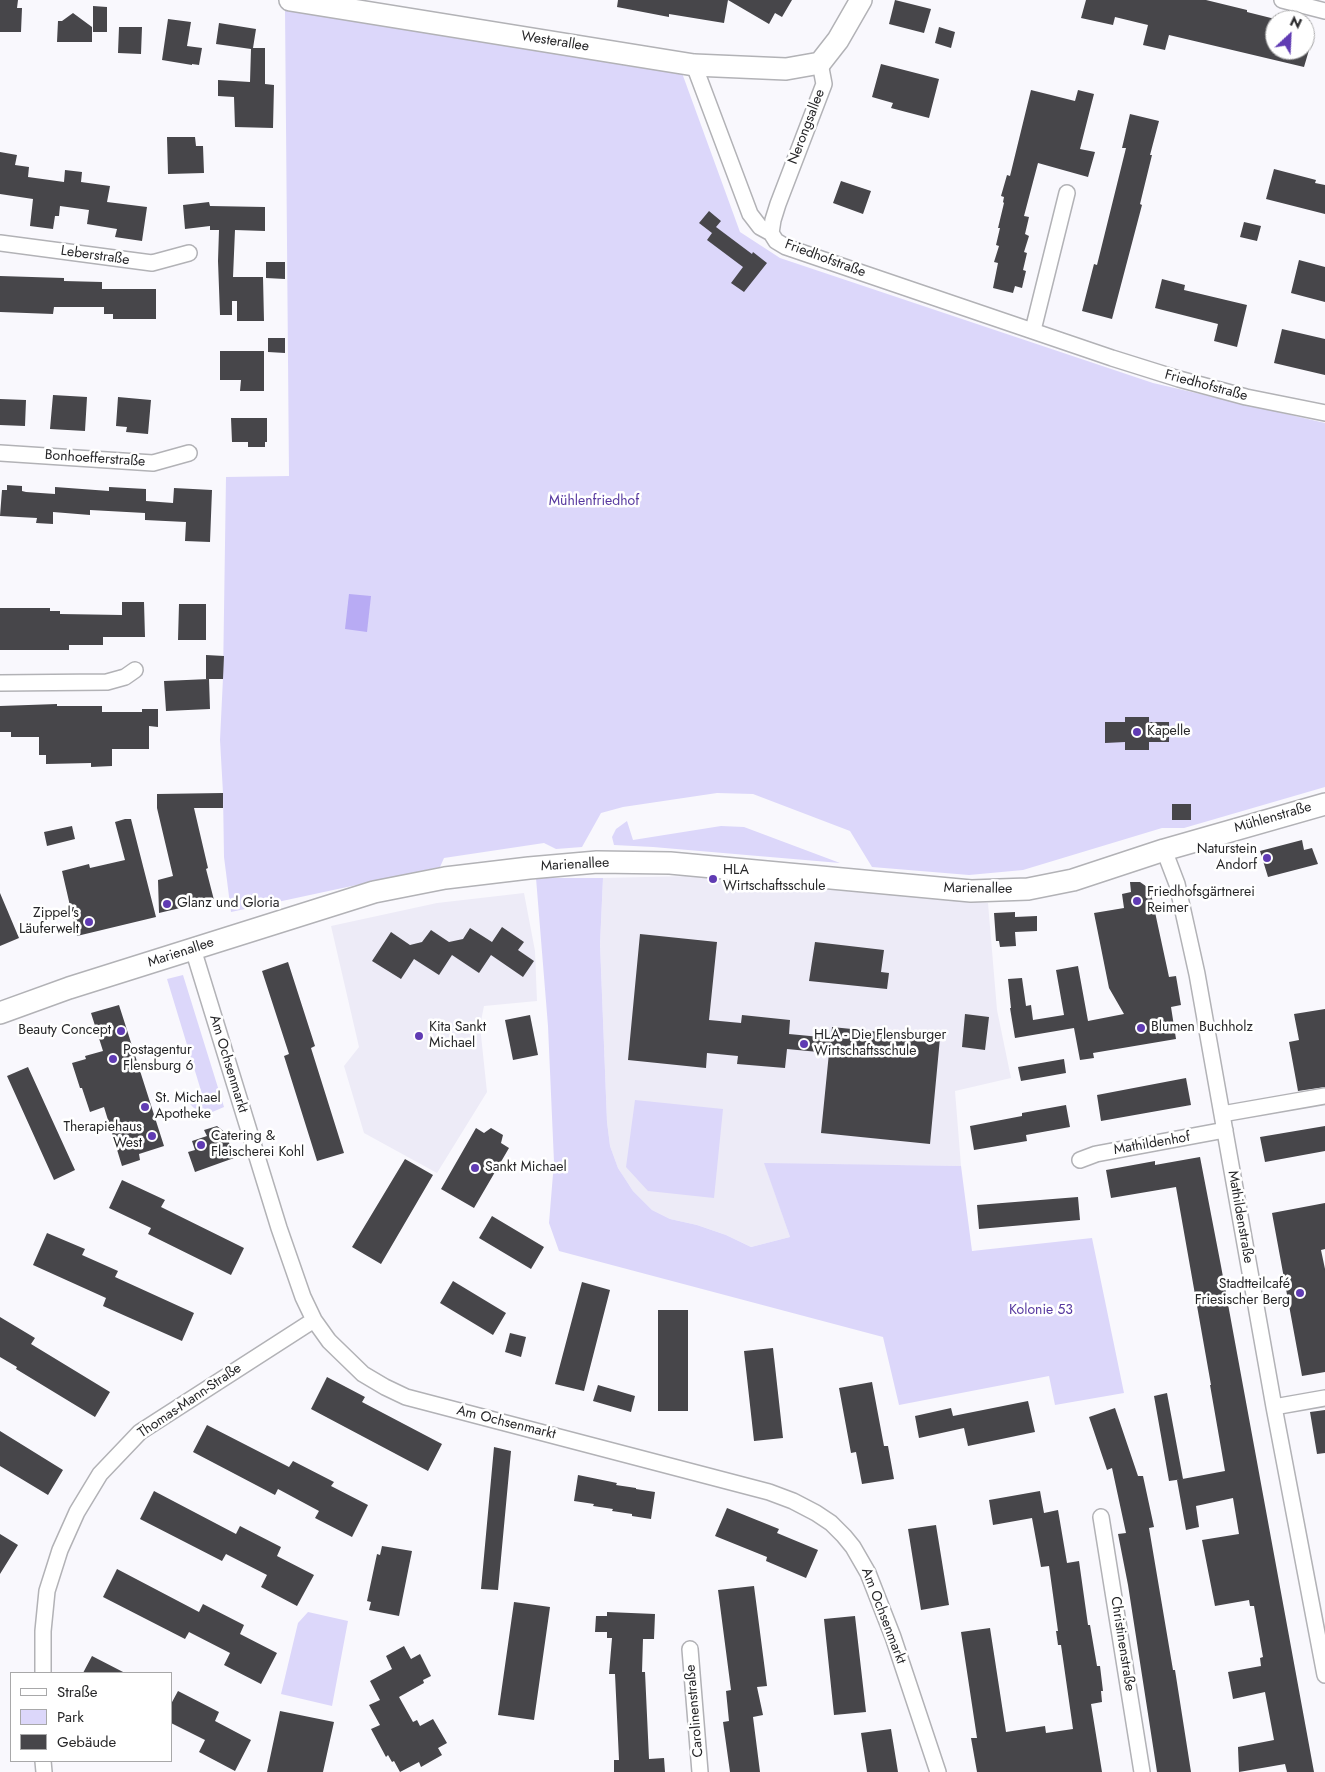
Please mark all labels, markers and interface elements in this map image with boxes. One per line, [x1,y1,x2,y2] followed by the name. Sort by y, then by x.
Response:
[1265,10,1315,60] north arrow
[1287,11,1305,34] text: N
[520,28,590,56] street label: Westerallee
[785,87,829,167] street label: Nerongsallee
[782,237,868,281] street label: Friedhofstraße
[60,243,130,269] street label: Leberstraße
[1163,367,1249,405] street label: Friedhofstraße
[44,447,146,471] street label: Bonhoefferstraße
[549,494,639,510] park label: Mühlenfriedhof
[1147,724,1190,740] place label: Kapelle
[1131,726,1143,738] marker: Kapelle
[1232,799,1314,837] street label: Mühlenstraße
[1197,842,1257,874] place label: Naturstein Andorf
[1261,852,1273,864] marker: Naturstein Andorf
[540,855,610,875] street label: Marienallee
[723,863,826,896] place label: HLA Wirtschaftsschule
[707,873,719,885] marker: HLA Wirtschaftsschule
[944,880,1012,898] street label: Marienallee
[1147,885,1255,918] place label: Friedhofsgärtnerei Reimer
[1131,895,1143,907] marker: Friedhofsgärtnerei Reimer
[177,896,280,912] place label: Glanz und Gloria
[161,898,173,910] marker: Glanz und Gloria
[19,906,79,939] place label: Zippel's Läuferwelt
[83,916,95,928] marker: Zippel's Läuferwelt
[146,934,216,972] street label: Marienallee
[205,1013,251,1115] street label: Am Ochsenmarkt
[429,1020,486,1052] place label: Kita Sankt Michael
[1151,1020,1253,1036] place label: Blumen Buchholz
[1135,1022,1147,1034] marker: Blumen Buchholz
[18,1023,111,1039] place label: Beauty Concept
[115,1025,127,1037] marker: Beauty Concept
[814,1028,946,1060] place label: HLA - Die Flensburger Wirtschaftsschule
[413,1030,425,1042] marker: Kita Sankt Michael
[798,1038,810,1050] marker: HLA - Die Flensburger Wirtschaftsschule
[123,1043,194,1076] place label: Postagentur Flensburg 6
[107,1053,119,1065] marker: Postagentur Flensburg 6
[155,1091,221,1124] place label: St. Michael Apotheke
[139,1101,151,1113] marker: St. Michael Apotheke
[63,1120,142,1152] place label: Therapiehaus West
[211,1129,304,1162] place label: Catering & Fleischerei Kohl
[1113,1129,1191,1159] street label: Mathildenhof
[146,1130,158,1142] marker: Therapiehaus West
[195,1139,207,1151] marker: Catering & Fleischerei Kohl
[485,1160,567,1176] place label: Sankt Michael
[469,1162,481,1174] marker: Sankt Michael
[1224,1169,1256,1265] street label: Mathildenstraße
[1195,1277,1290,1310] place label: Stadtteilcafé Friesischer Berg
[1294,1287,1306,1299] marker: Stadtteilcafé Friesischer Berg
[1009,1303,1073,1319] park label: Kolonie 53
[135,1360,245,1442] street label: Thomas-Mann-Straße
[455,1403,557,1443] street label: Am Ochsenmarkt
[857,1566,909,1666] street label: Am Ochsenmarkt
[1106,1595,1138,1693] street label: Christinenstraße
[683,1664,707,1758] street label: Carolinenstraße
[10,1672,172,1762] legend
[57,1681,97,1703] text: Straße
[57,1706,84,1728] text: Park
[57,1731,116,1753] text: Gebäude

